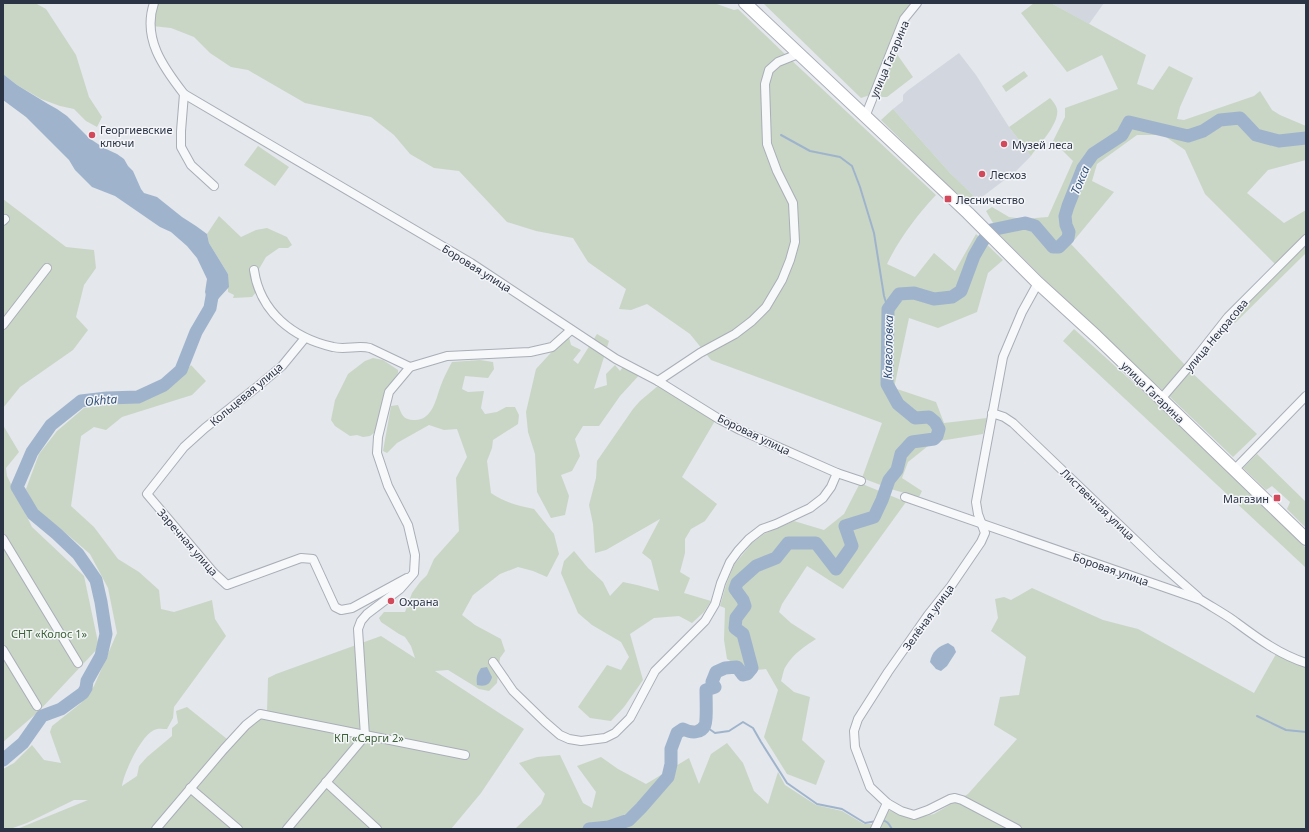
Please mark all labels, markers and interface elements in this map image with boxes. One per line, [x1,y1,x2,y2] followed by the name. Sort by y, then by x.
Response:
[866,18,912,100] street label: улица Гагарина
[100,122,173,150] place label: Георгиевские ключи
[87,130,97,140] marker: Георгиевские ключи
[1012,137,1073,152] place label: Музей леса
[999,139,1009,149] marker: Музей леса
[1066,163,1094,197] water label: Токса
[990,167,1026,182] place label: Лесхоз
[977,169,987,179] marker: Лесхоз
[956,192,1025,207] place label: Лесничество
[943,194,953,204] marker: Лесничество
[439,241,515,295] street label: Боровая улица
[1181,295,1251,375] street label: улица Некрасова
[879,315,897,379] water label: Кавголовка
[1118,358,1188,426] street label: улица Гагарина
[206,359,286,429] street label: Кольцевая улица
[84,390,118,410] water label: Okhta
[715,410,793,458] street label: Боровая улица
[1058,465,1138,543] street label: Лиственная улица
[1223,491,1269,506] place label: Магазин
[1272,493,1282,503] marker: Магазин
[155,505,221,579] street label: Заречная улица
[1071,549,1151,589] street label: Боровая улица
[899,581,957,653] street label: Зелёная улица
[399,594,439,609] place label: Охрана
[386,596,396,606] marker: Охрана
[11,626,87,641] park label: СНТ «Колос 1»
[334,730,404,745] park label: КП «Сярги 2»

